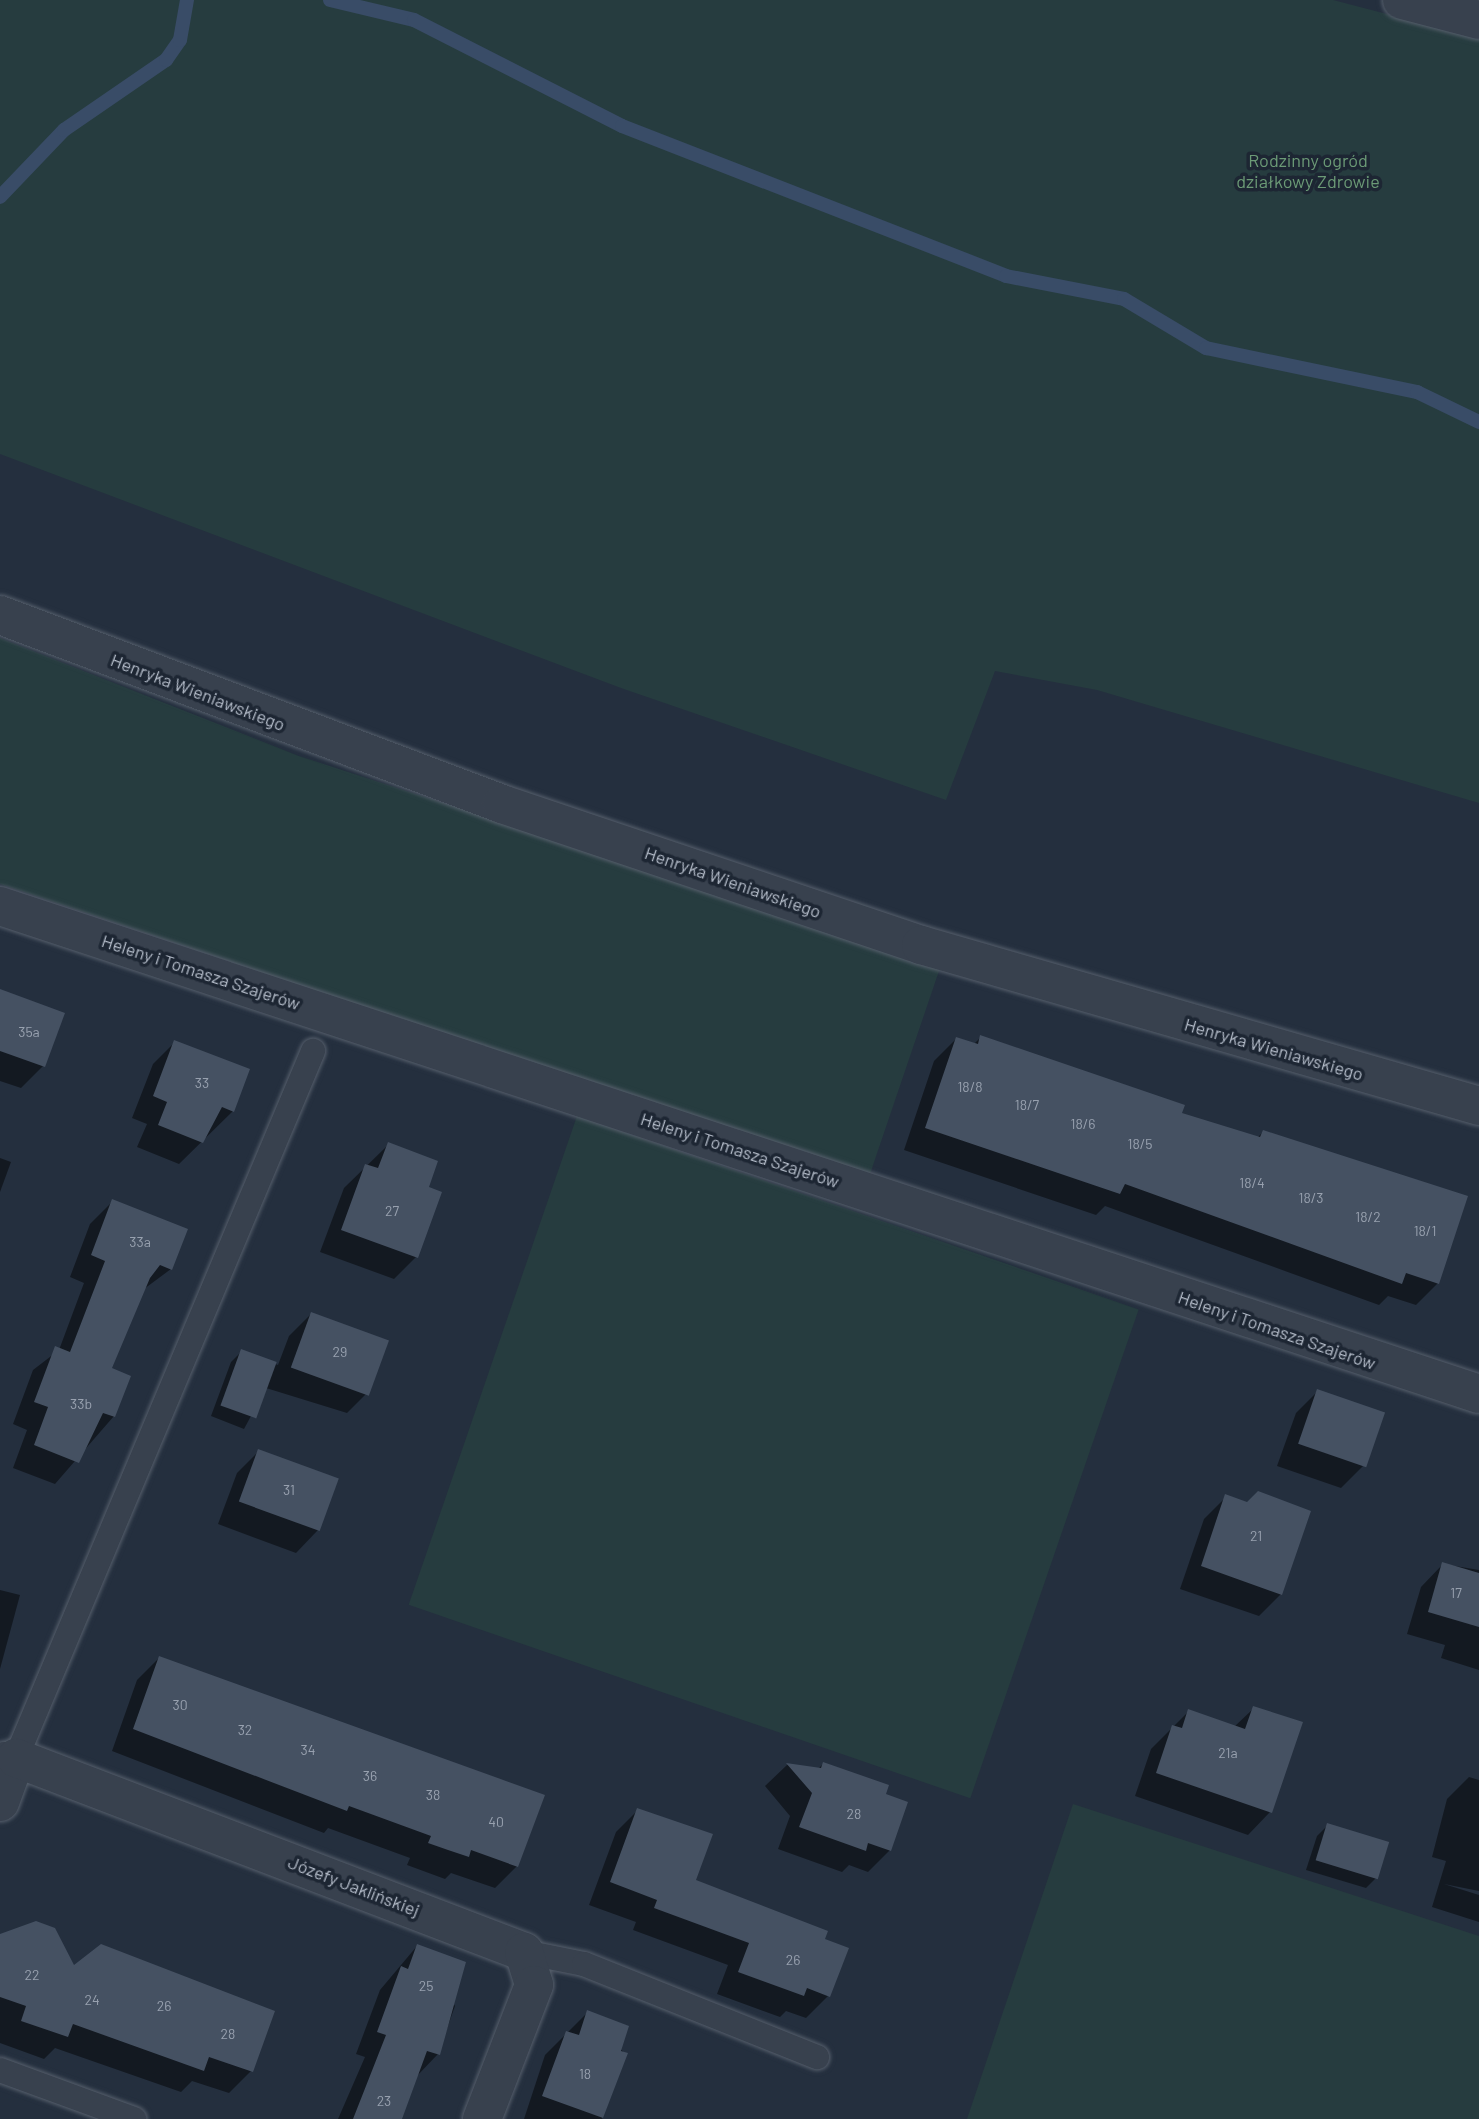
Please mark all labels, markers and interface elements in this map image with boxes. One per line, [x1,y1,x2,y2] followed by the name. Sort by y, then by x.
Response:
[1236,150,1380,192] park label: Rodzinny ogród działkowy Zdrowie
[108,649,288,735] street label: Henryka Wieniawskiego
[642,842,824,922] street label: Henryka Wieniawskiego
[99,930,303,1014] street label: Heleny i Tomasza Szajerów
[1182,1013,1366,1085] street label: Henryka Wieniawskiego
[18,1024,40,1040] house number: 35a
[195,1075,209,1091] house number: 33
[957,1079,983,1095] house number: 18/8
[1015,1097,1039,1113] house number: 18/7
[638,1108,842,1192] street label: Heleny i Tomasza Szajerów
[1070,1116,1096,1132] house number: 18/6
[1128,1136,1152,1152] house number: 18/5
[1239,1175,1265,1191] house number: 18/4
[1298,1190,1324,1206] house number: 18/3
[385,1203,399,1219] house number: 27
[1355,1209,1381,1225] house number: 18/2
[1414,1223,1436,1239] house number: 18/1
[129,1234,151,1250] house number: 33a
[1175,1286,1379,1374] street label: Heleny i Tomasza Szajerów
[333,1344,347,1360] house number: 29
[70,1396,92,1412] house number: 33b
[283,1482,295,1498] house number: 31
[1250,1528,1262,1544] house number: 21
[1450,1585,1462,1601] house number: 17
[172,1697,188,1713] house number: 30
[238,1722,252,1738] house number: 32
[301,1742,315,1758] house number: 34
[1218,1745,1238,1761] house number: 21a
[363,1768,377,1784] house number: 36
[426,1787,440,1803] house number: 38
[847,1806,861,1822] house number: 28
[488,1814,504,1830] house number: 40
[285,1851,423,1921] street label: Józefy Jaklińskiej
[786,1952,800,1968] house number: 26
[24,1967,40,1983] house number: 22
[419,1978,433,1994] house number: 25
[84,1992,100,2008] house number: 24
[157,1998,171,2014] house number: 26
[221,2026,235,2042] house number: 28
[579,2066,591,2082] house number: 18
[377,2093,391,2109] house number: 23

